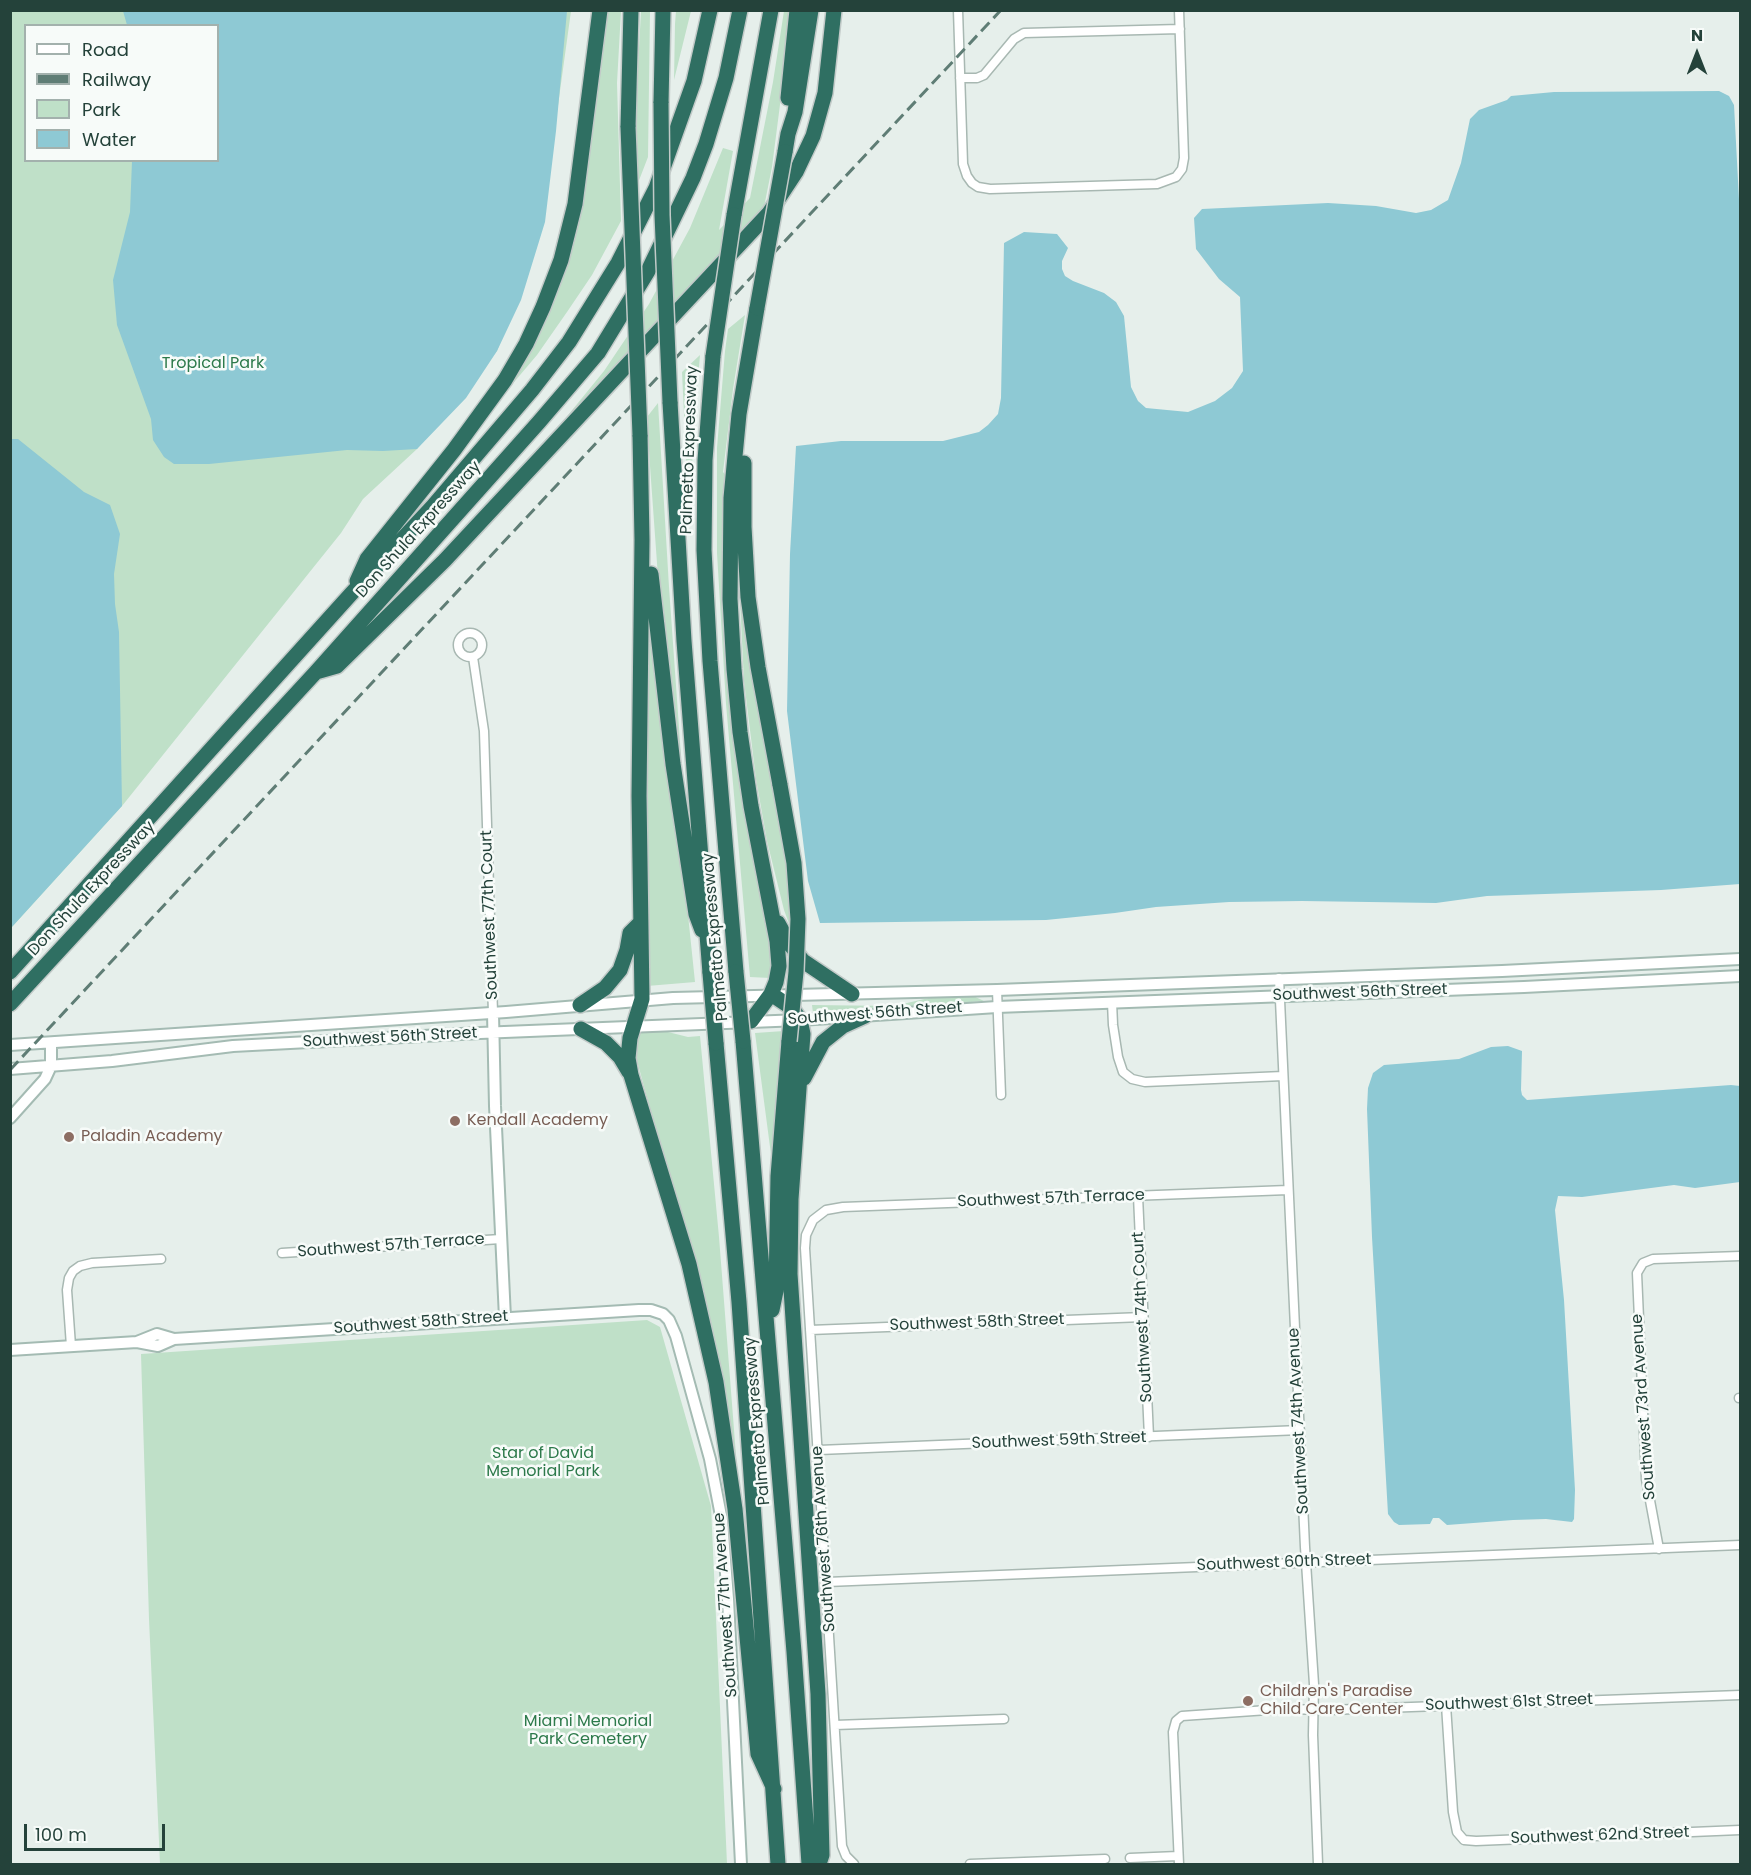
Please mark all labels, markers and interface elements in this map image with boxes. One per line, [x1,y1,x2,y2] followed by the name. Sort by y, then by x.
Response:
[24,24,219,162] legend
[1667,24,1727,84] north arrow
[1691,24,1703,47] text: N
[82,37,129,62] text: Road
[82,67,151,92] text: Railway
[82,97,121,122] text: Park
[82,127,136,152] text: Water
[162,354,264,374] park label: Tropical Park
[677,365,703,535] street label: Palmetto Expressway
[353,458,485,602] street label: Don Shula Expressway
[25,818,159,960] street label: Don Shula Expressway
[477,830,503,1000] street label: Southwest 77th Court
[699,852,733,1022] street label: Palmetto Expressway
[1272,980,1448,1006] street label: Southwest 56th Street
[787,998,963,1030] street label: Southwest 56th Street
[302,1024,478,1052] street label: Southwest 56th Street
[467,1111,608,1131] place label: Kendall Academy
[448,1114,462,1128] marker: Kendall Academy
[81,1127,223,1147] place label: Paladin Academy
[62,1130,76,1144] marker: Paladin Academy
[957,1186,1145,1212] street label: Southwest 57th Terrace
[297,1230,485,1262] street label: Southwest 57th Terrace
[1129,1231,1157,1403] street label: Southwest 74th Court
[333,1307,509,1339] street label: Southwest 58th Street
[889,1310,1065,1336] street label: Southwest 58th Street
[1628,1313,1660,1501] street label: Southwest 73rd Avenue
[1285,1327,1313,1515] street label: Southwest 74th Avenue
[741,1336,775,1506] street label: Palmetto Expressway
[971,1428,1147,1454] street label: Southwest 59th Street
[486,1444,600,1482] park label: Star of David Memorial Park
[808,1445,840,1633] street label: Southwest 76th Avenue
[710,1512,742,1698] street label: Southwest 77th Avenue
[1196,1550,1372,1576] street label: Southwest 60th Street
[1260,1682,1412,1720] place label: Children's Paradise Child Care Center
[1425,1690,1593,1716] street label: Southwest 61st Street
[1241,1694,1255,1708] marker: Children's Paradise Child Care Center
[524,1712,652,1750] park label: Miami Memorial Park Cemetery
[27,1812,168,1850] scale bar
[35,1822,87,1847] text: 100 m
[1510,1823,1690,1849] street label: Southwest 62nd Street

